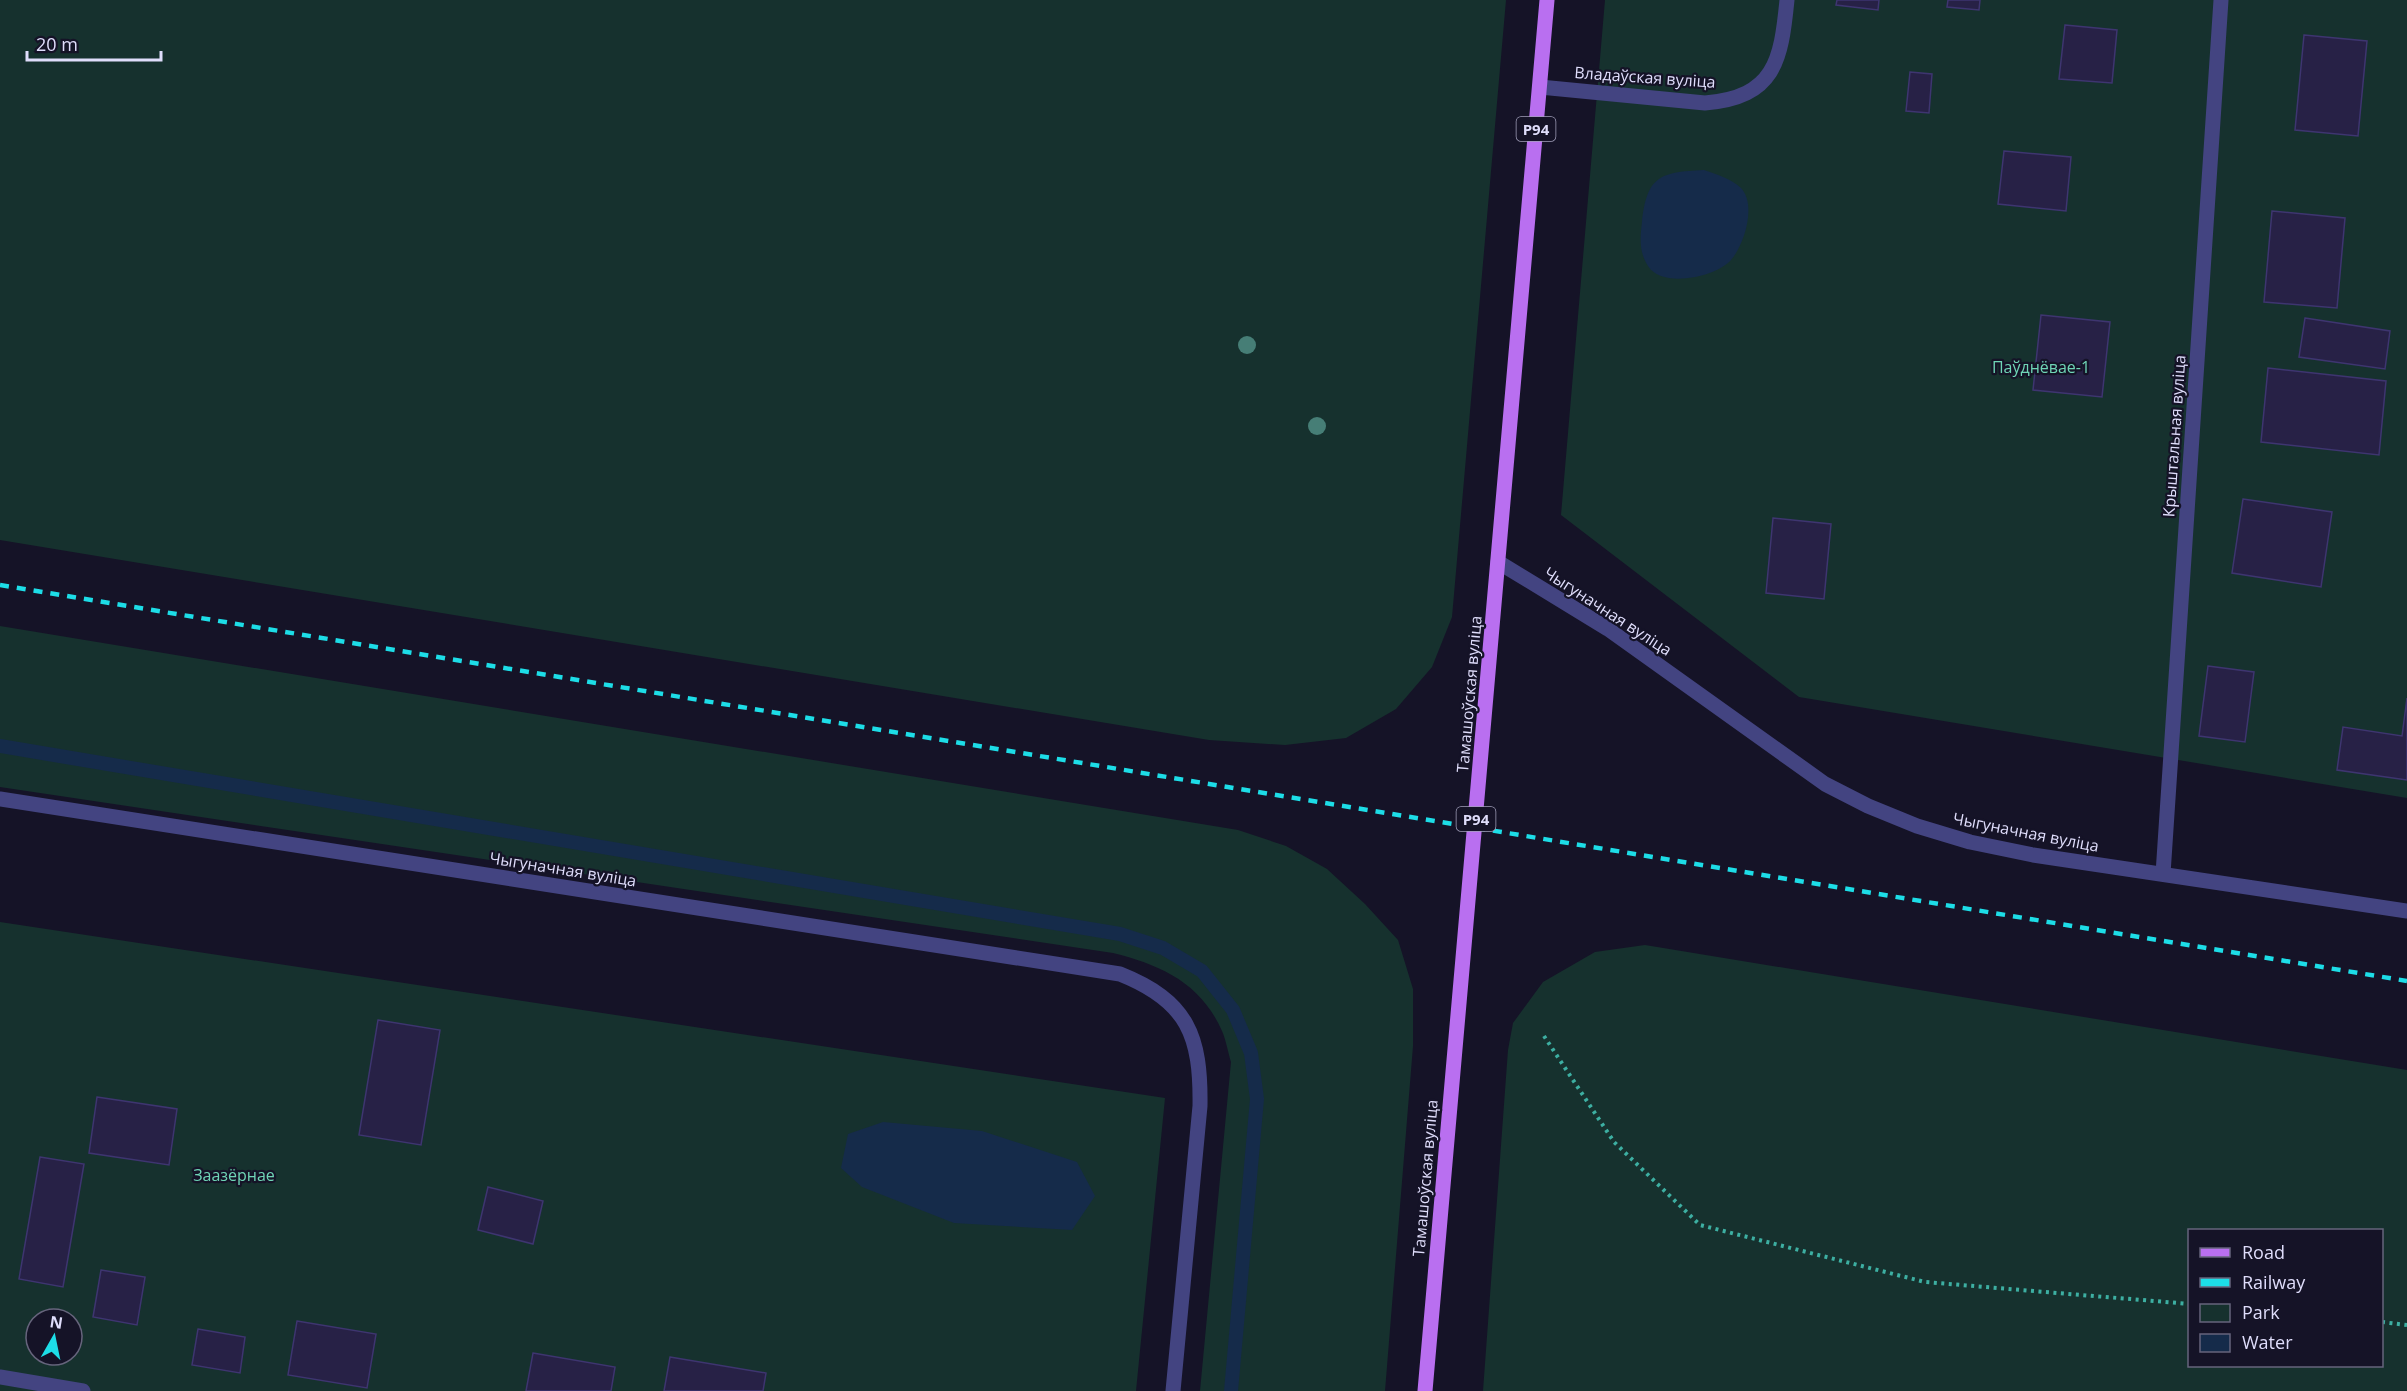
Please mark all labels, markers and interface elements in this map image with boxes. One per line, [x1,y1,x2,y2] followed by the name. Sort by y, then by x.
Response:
[27,24,160,62] scale bar
[36,32,78,56] text: 20 m
[1574,61,1716,93] street label: Владаўская вуліца
[1516,117,1556,141] road number: Р94
[2157,354,2191,518] street label: Крыштальная вуліца
[1992,356,2090,378] park label: Паўднёвае-1
[1540,561,1676,661] street label: Чыгуначная вуліца
[1451,615,1487,773] street label: Тамашоўская вуліца
[1456,807,1496,831] road number: Р94
[1951,807,2101,857] street label: Чыгуначная вуліца
[488,847,638,891] street label: Чыгуначная вуліца
[1407,1099,1443,1257] street label: Тамашоўская вуліца
[193,1164,275,1186] park label: Заазёрнае
[2188,1229,2383,1367] legend
[2242,1240,2285,1264] text: Road
[2242,1270,2306,1294] text: Railway
[2242,1300,2280,1324] text: Park
[24,1307,84,1367] north arrow
[48,1310,64,1334] text: N
[2242,1330,2293,1354] text: Water

